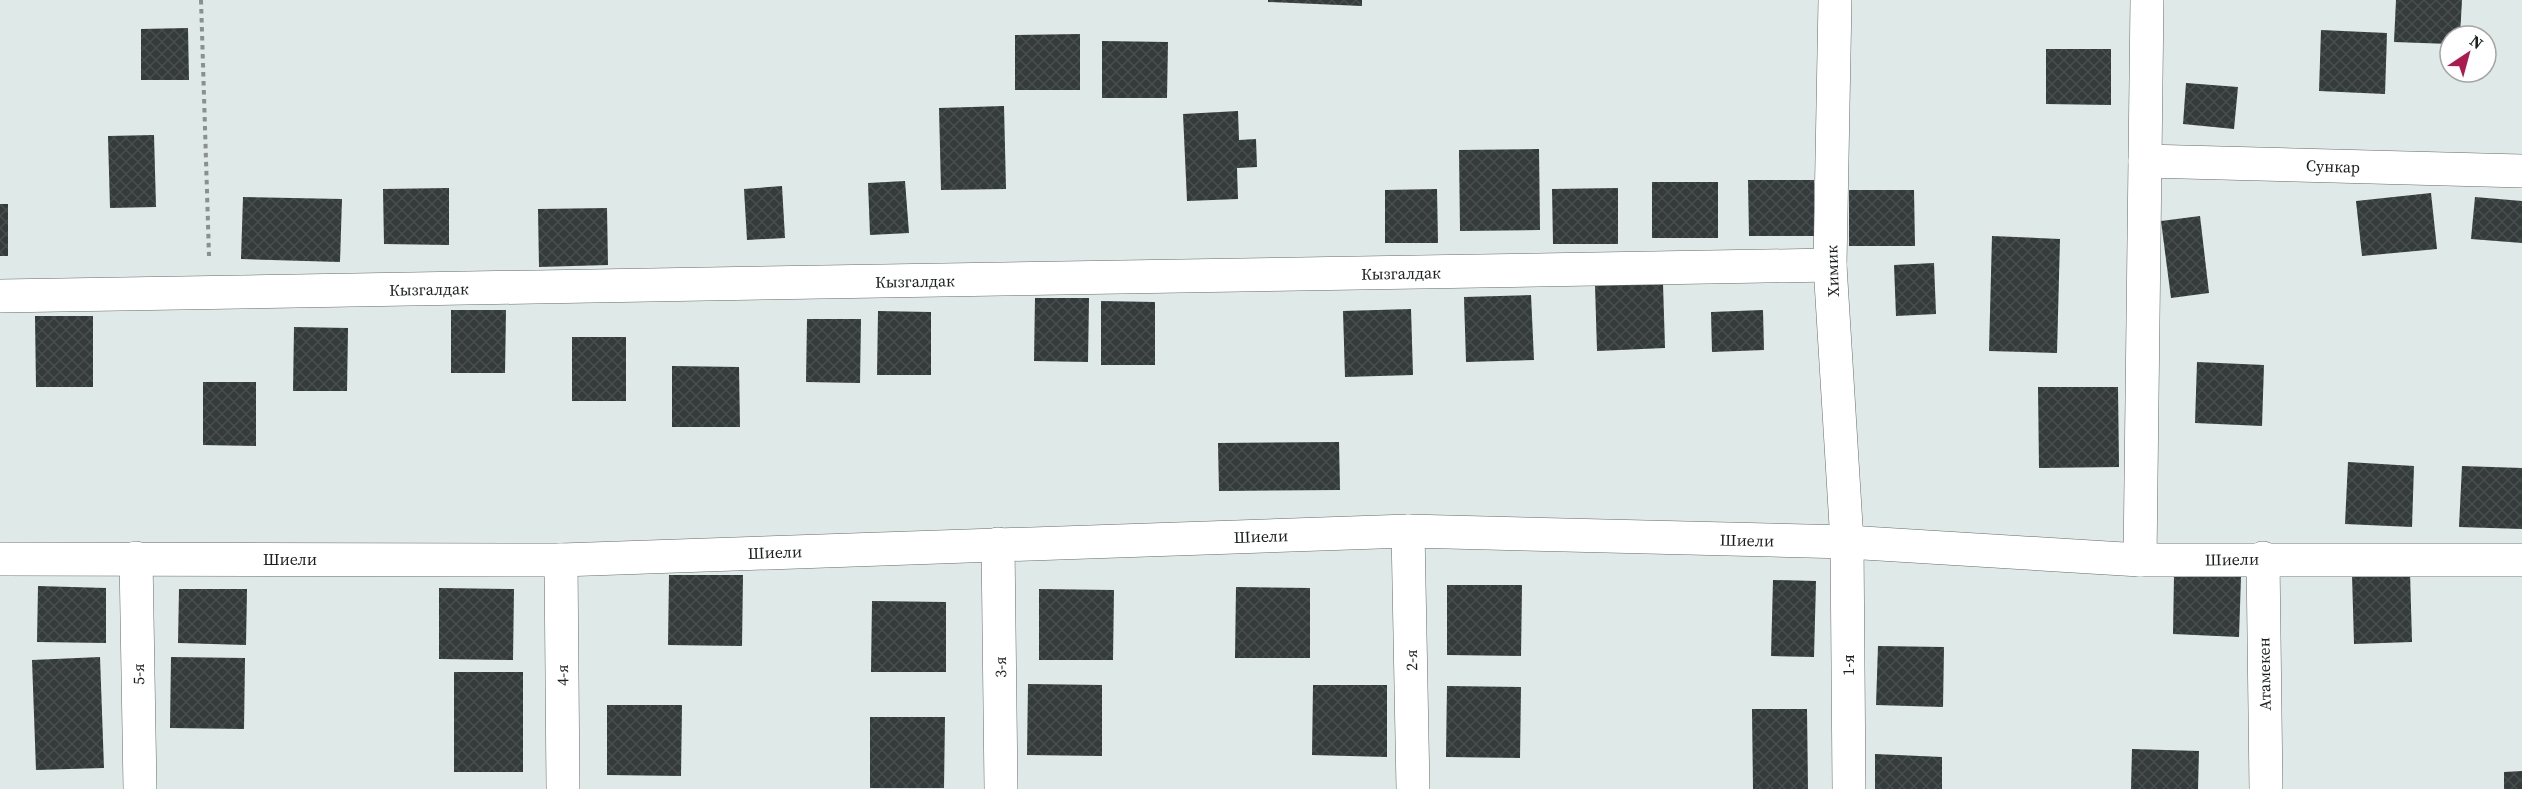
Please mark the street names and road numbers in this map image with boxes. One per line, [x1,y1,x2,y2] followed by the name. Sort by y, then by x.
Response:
[2306,154,2360,178] street label: Сункар
[1820,245,1844,297] street label: Химик
[1361,261,1441,285] street label: Кызгалдак
[875,269,955,293] street label: Кызгалдак
[389,277,469,301] street label: Кызгалдак
[1234,524,1288,548] street label: Шиели
[1720,529,1774,551] street label: Шиели
[748,540,802,564] street label: Шиели
[263,548,317,570] street label: Шиели
[2205,548,2259,570] street label: Шиели
[2252,637,2276,711] street label: Атамекен
[1400,649,1422,671] street label: 2-я
[1837,654,1859,676] street label: 1-я
[989,656,1011,678] street label: 3-я
[127,663,149,685] street label: 5-я
[551,664,573,686] street label: 4-я

